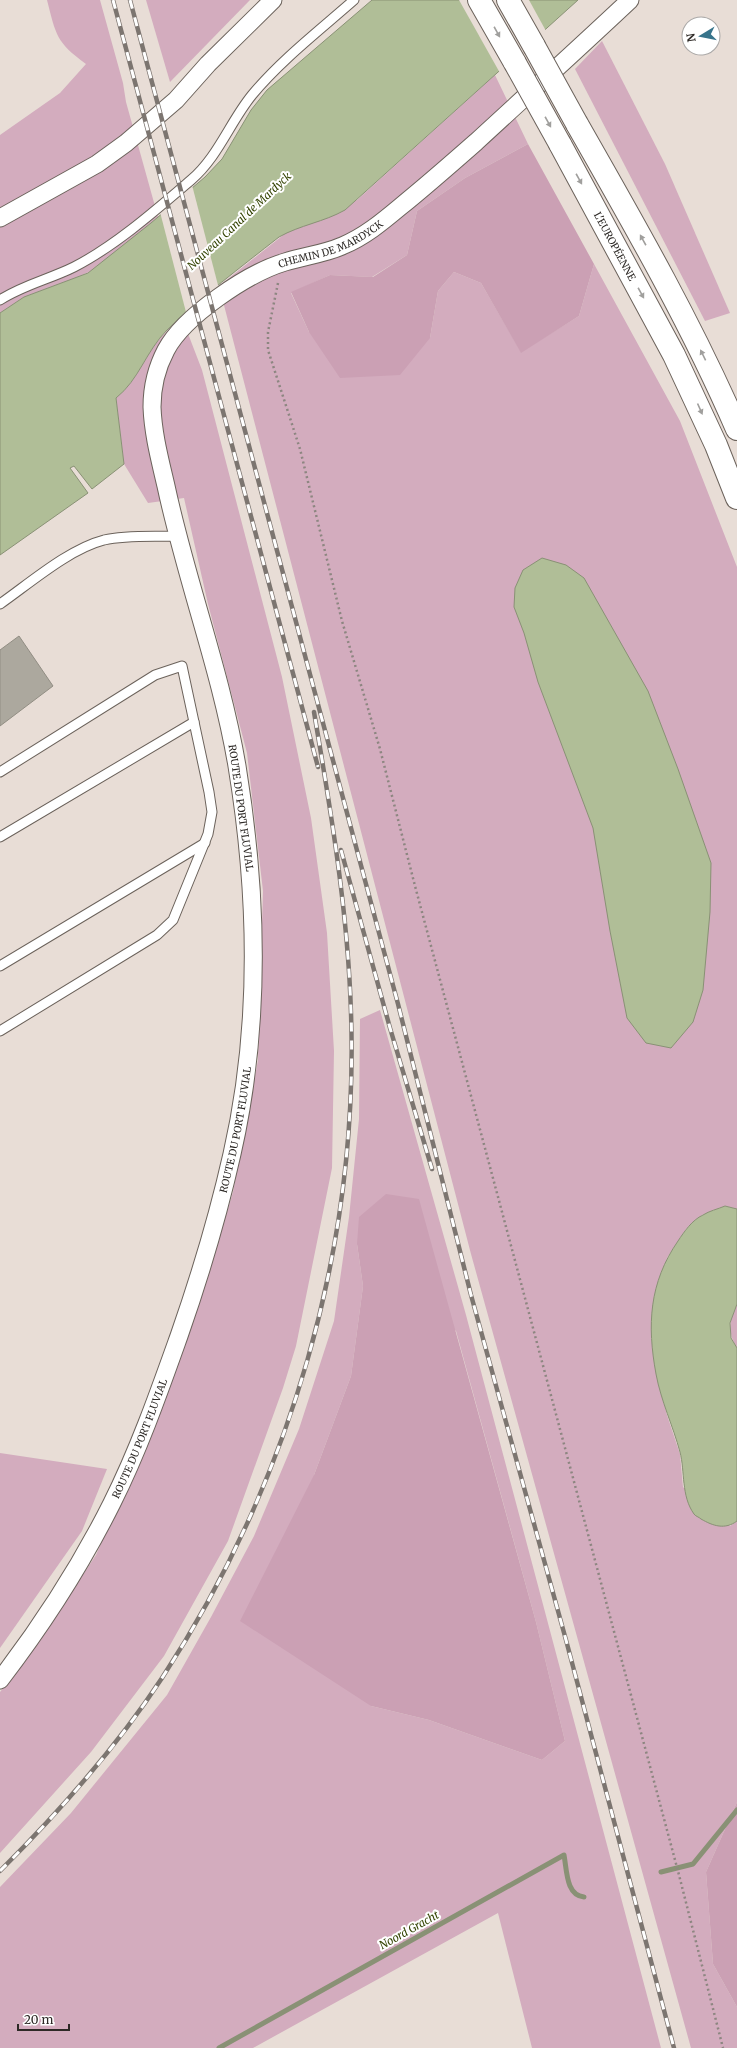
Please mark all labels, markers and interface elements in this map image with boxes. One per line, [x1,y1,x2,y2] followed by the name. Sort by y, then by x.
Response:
[681,16,721,56] north arrow
[494,26,501,38] one-way arrow
[683,32,699,43] text: N
[544,116,551,128] one-way arrow
[184,169,294,273] water label: Nouveau Canal de Mardyck
[575,173,582,184] one-way arrow
[591,209,639,283] street label: L'EUROPÉENNE
[276,217,386,270] street label: CHEMIN DE MARDYCK
[639,235,646,246] one-way arrow
[638,287,645,298] one-way arrow
[700,350,706,361] one-way arrow
[697,403,703,415] one-way arrow
[226,744,256,873] street label: ROUTE DU PORT FLUVIAL
[216,1065,254,1194] street label: ROUTE DU PORT FLUVIAL
[109,1376,170,1500] street label: ROUTE DU PORT FLUVIAL
[377,1908,441,1952] water label: Noord Gracht
[18,2006,69,2032] scale bar
[24,2012,53,2027] text: 20 m

